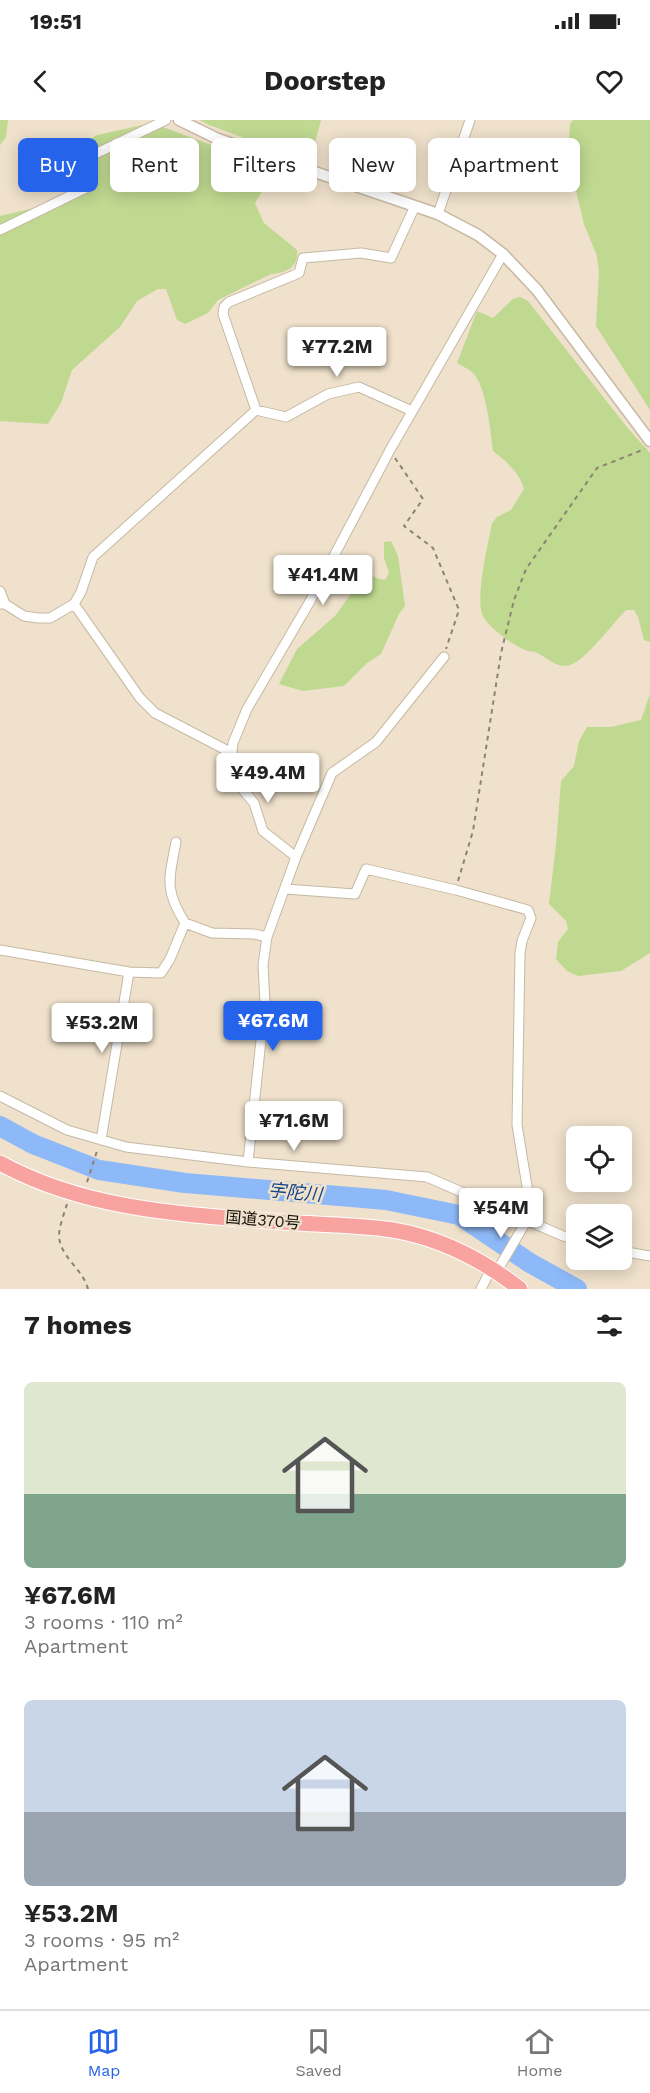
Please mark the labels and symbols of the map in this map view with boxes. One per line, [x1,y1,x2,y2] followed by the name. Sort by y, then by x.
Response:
[288,327,386,378] pin: ¥77.2M
[274,555,372,606] pin: ¥41.4M
[219,753,317,804] pin: ¥49.4M
[224,1001,322,1052] pin: ¥67.6M
[53,1003,151,1054] pin: ¥53.2M
[245,1101,343,1152] pin: ¥71.6M
[267,1179,325,1205] water label: 宇陀川
[465,1188,537,1239] pin: ¥54M
[225,1207,301,1233] street label: 国道370号

